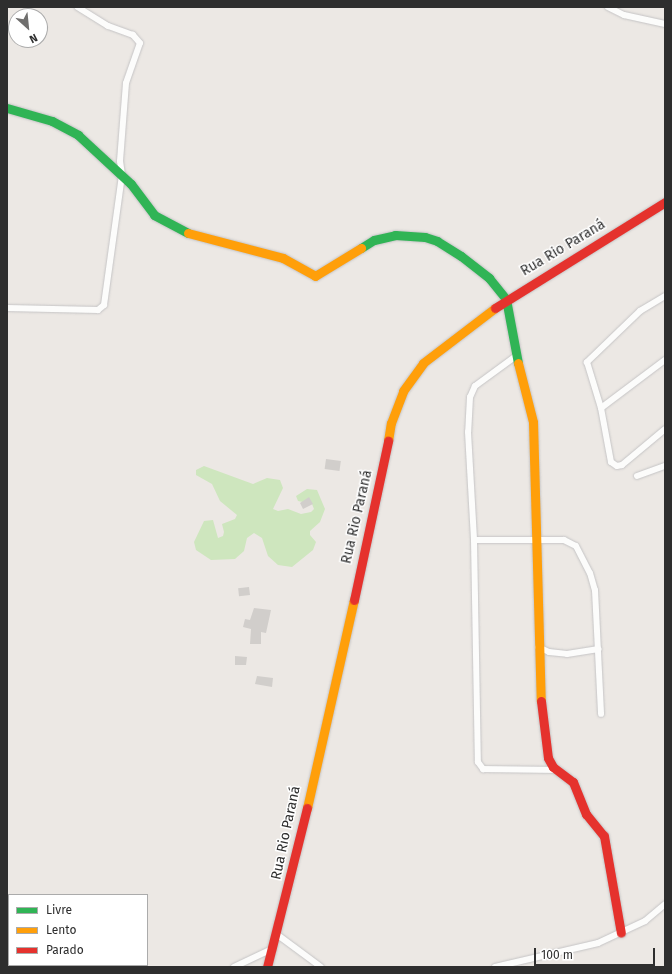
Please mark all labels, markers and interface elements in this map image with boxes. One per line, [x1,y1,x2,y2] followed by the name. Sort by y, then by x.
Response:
[8,8,48,48] north arrow
[27,31,39,46] text: N
[518,216,608,280] street label: Rua Rio Paraná
[338,469,376,565] street label: Rua Rio Paraná
[268,785,304,881] street label: Rua Rio Paraná
[8,894,148,966] legend
[46,903,72,917] text: Livre
[46,923,76,937] text: Lento
[536,940,657,966] scale bar
[46,943,84,957] text: Parado
[541,948,573,962] text: 100 m

